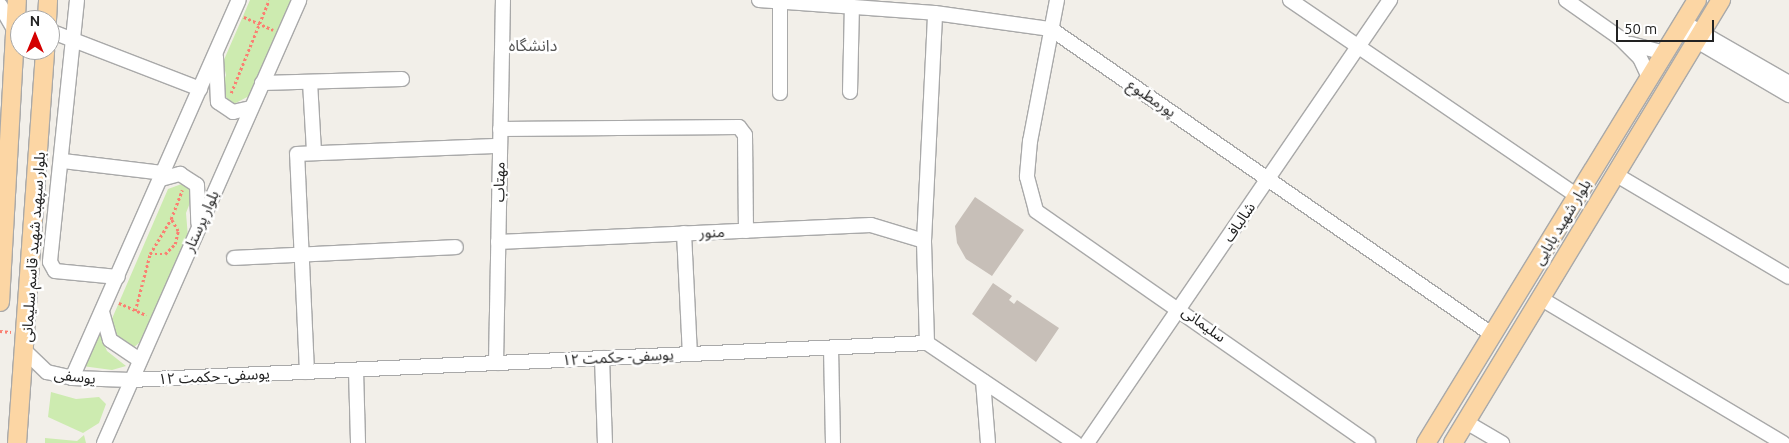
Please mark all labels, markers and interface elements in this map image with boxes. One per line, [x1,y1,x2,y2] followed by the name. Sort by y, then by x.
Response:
[10,10,60,60] north arrow
[1619,10,1716,42] scale bar
[30,13,40,29] text: N
[1624,20,1657,37] text: 50 m
[509,35,557,55] district label: دانشگاه
[1124,75,1180,121] street label: پورمطبوع
[17,151,49,343] street label: بلوار سپهبد شهید قاسم سلیمانی
[490,162,508,202] street label: مهتاب
[1529,176,1595,268] street label: بلوار شهید بابایی
[179,188,223,254] street label: بلوار پرستار
[1219,199,1259,245] street label: شالباف
[699,223,725,241] street label: منور
[1178,302,1230,346] street label: سلیمانی
[562,345,674,369] street label: یوسفی- حکمت ۱۲
[158,364,270,388] street label: یوسفی- حکمت ۱۲
[53,365,97,387] street label: یوسفی

